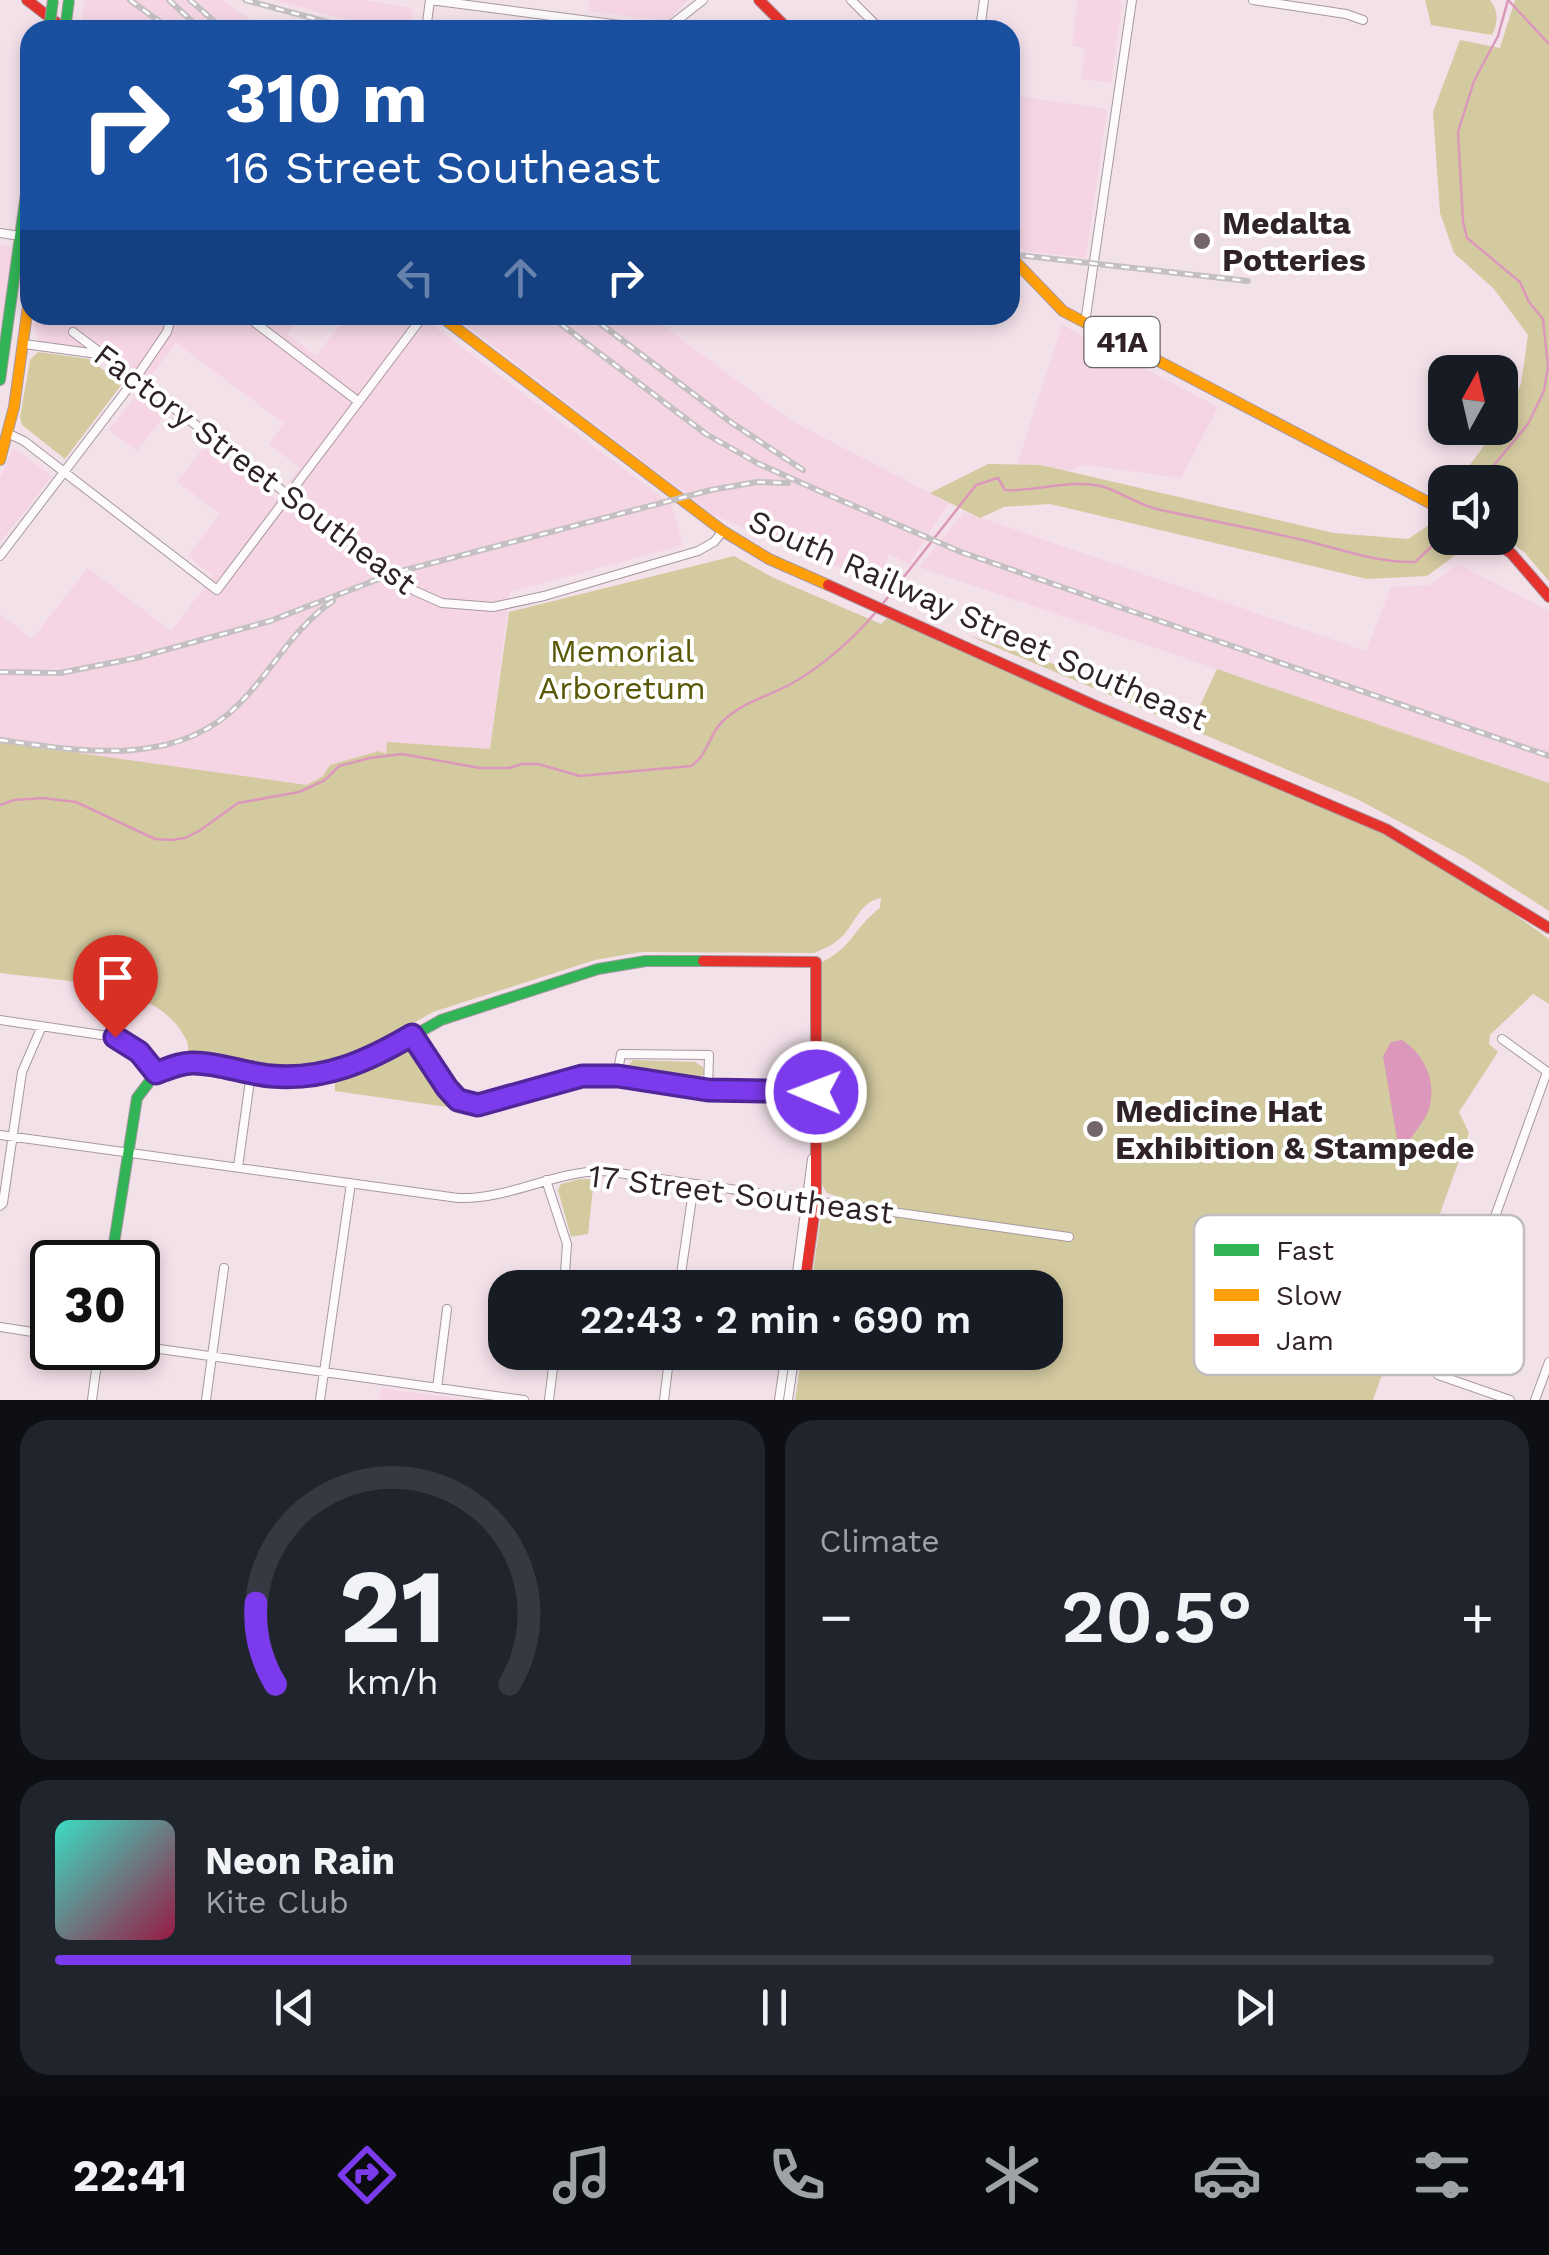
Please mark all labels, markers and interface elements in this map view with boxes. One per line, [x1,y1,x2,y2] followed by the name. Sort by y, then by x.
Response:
[225,57,428,139] text: 310 m
[60,60,190,190] icon: right
[225,141,660,194] text: 16 Street Southeast
[1222,204,1366,279] place label: Medalta Potteries
[1191,230,1213,252] marker: Medalta Potteries
[388,250,443,305] icon: left
[493,250,548,305] icon: ahead
[598,250,653,305] icon: right
[1084,317,1160,367] road number: 41A
[87,336,423,602] street label: Factory Street Southeast
[1428,355,1518,445] north arrow
[1428,355,1518,555] map controls
[1428,465,1518,555] button: sound
[743,501,1213,739] street label: South Railway Street Southeast
[538,632,706,707] park label: Memorial Arboretum
[73,935,158,1038] pin
[88,950,143,1005] icon: arrive
[764,1040,868,1144] position arrow
[1115,1092,1475,1167] place label: Medicine Hat Exhibition & Stampede
[1084,1118,1106,1140] marker: Medicine Hat Exhibition & Stampede
[586,1156,896,1232] street label: 17 Street Southeast
[1194,1215,1524,1375] legend
[1276,1234,1334,1267] text: Fast
[30,1240,160,1370] speed limit sign: 30
[1276,1279,1342,1312] text: Slow
[580,1298,971,1342] text: 22:43 · 2 min · 690 m
[1276,1324,1334,1357] text: Jam
[820,1522,940,1560] text: Climate
[339,1545,446,1667] text: 21
[1061,1572,1253,1660] text: 20.5°
[820,1585,853,1649] text: −
[1461,1585,1494,1649] text: +
[346,1661,438,1703] text: km/h
[205,1839,395,1883] text: Neon Rain
[205,1883,349,1921] text: Kite Club
[267,1980,322,2035] icon: previous
[747,1980,802,2035] icon: pause
[1227,1980,1282,2035] icon: next
[332,2140,402,2210] icon: directions
[547,2140,617,2210] icon: music
[762,2140,832,2210] icon: phone
[977,2140,1047,2210] icon: climate
[1192,2140,1262,2210] icon: car
[1407,2140,1477,2210] icon: filters
[72,2149,187,2202] text: 22:41

